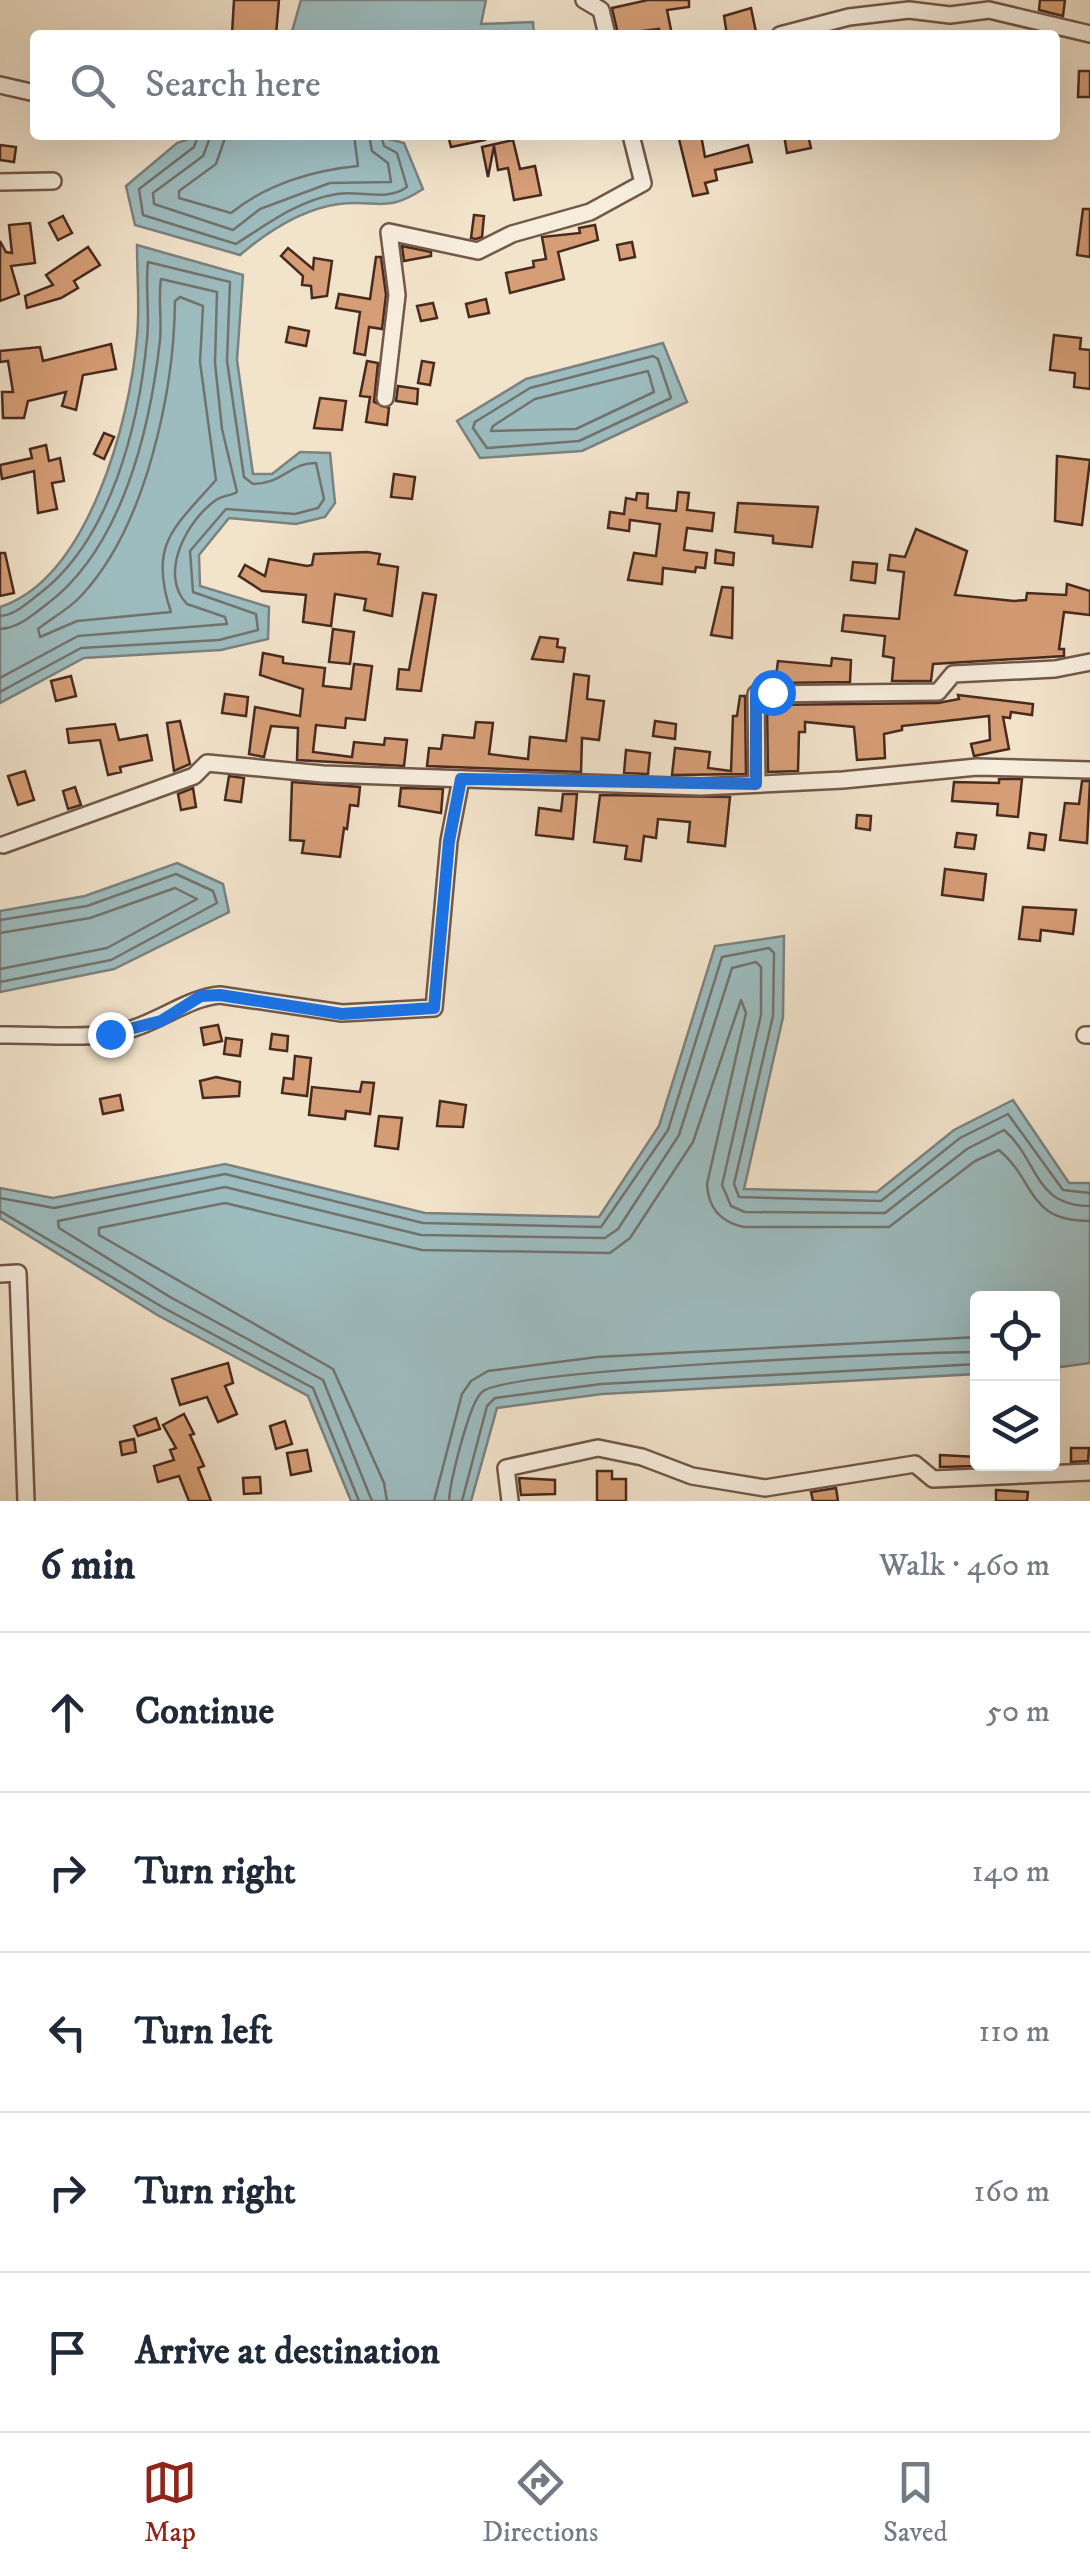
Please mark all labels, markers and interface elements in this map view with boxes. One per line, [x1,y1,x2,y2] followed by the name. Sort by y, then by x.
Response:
[30,30,1060,140] search box
[65,58,120,113] icon: search
[145,61,321,109] text: Search here
[750,670,796,716] route start
[88,1012,134,1058] route end
[970,1291,1060,1471] map controls
[970,1291,1060,1381] button: locate
[970,1381,1060,1471] button: layers
[40,1540,135,1592] text: 6 min
[879,1546,1050,1586] text: Walk · 460 m
[40,1685,95,1740] icon: ahead
[135,1688,274,1736] text: Continue
[986,1692,1050,1732] text: 50 m
[40,1845,95,1900] icon: right
[135,1848,296,1896] text: Turn right
[972,1852,1050,1892] text: 140 m
[40,2005,95,2060] icon: left
[135,2008,273,2056] text: Turn left
[978,2012,1050,2052] text: 110 m
[40,2165,95,2220] icon: right
[135,2168,296,2216] text: Turn right
[974,2172,1050,2212] text: 160 m
[40,2325,95,2380] icon: arrive
[135,2328,440,2376] text: Arrive at destination
[142,2455,197,2550] tab: Map
[482,2455,598,2550] tab: Directions
[883,2455,948,2550] tab: Saved

